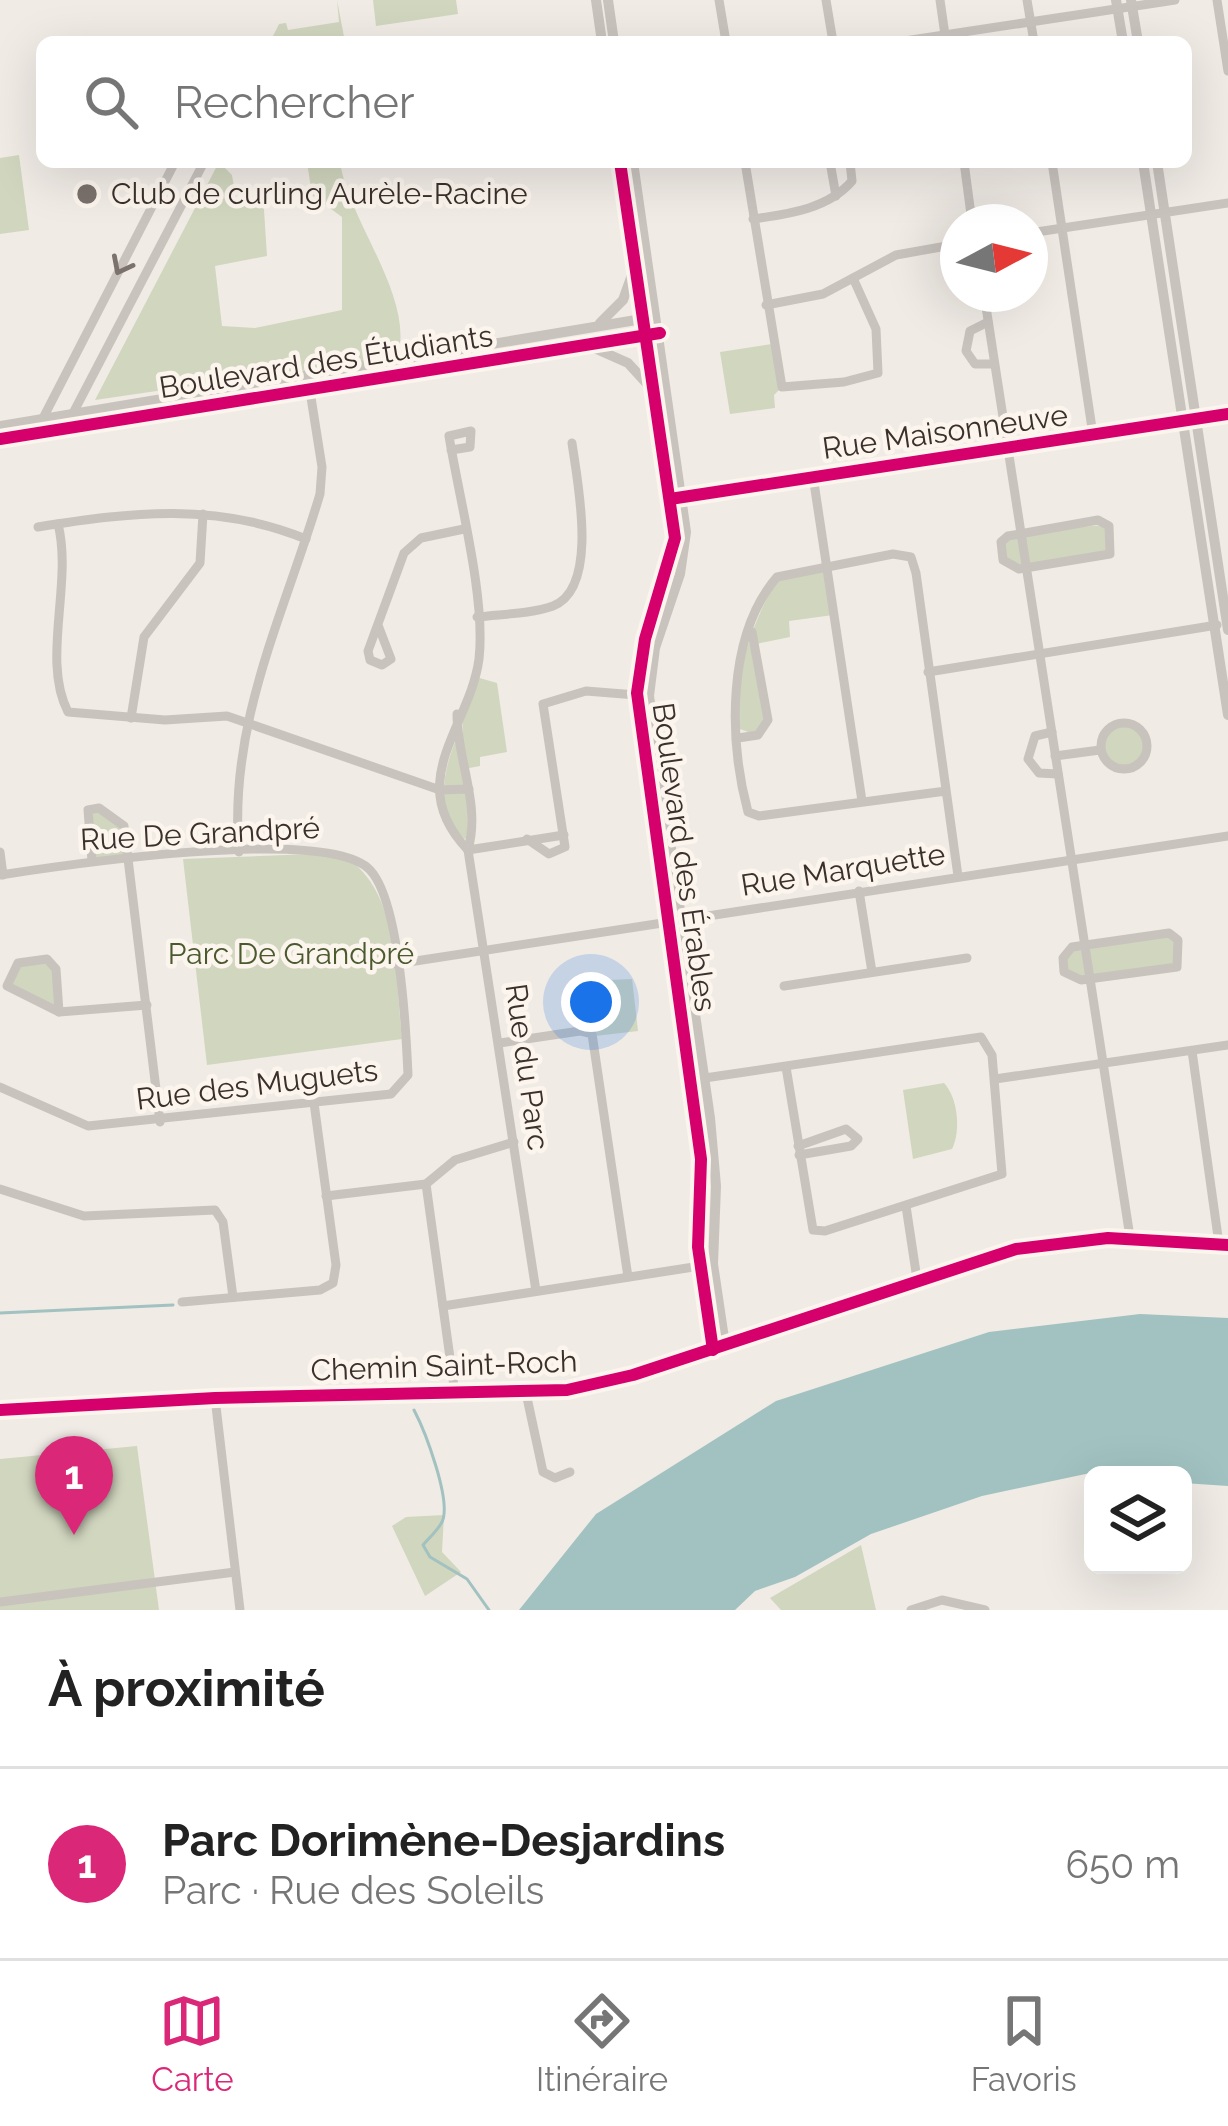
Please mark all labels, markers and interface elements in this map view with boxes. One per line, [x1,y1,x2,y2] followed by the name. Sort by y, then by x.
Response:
[36,36,1192,168] search box
[78,69,144,135] icon: search
[174,76,415,129] text: Rechercher
[111,176,528,211] place label: Club de curling Aurèle-Racine
[74,181,100,207] marker: Club de curling Aurèle-Racine
[940,204,1048,312] north arrow
[112,254,136,275] one-way arrow
[157,318,495,405] street label: Boulevard des Étudiants
[820,397,1070,466] street label: Rue Maisonneuve
[645,700,723,1014] street label: Boulevard des Érables
[79,810,321,857] street label: Rue De Grandpré
[738,836,948,903] street label: Rue Marquette
[168,936,414,971] park label: Parc De Grandpré
[561,972,621,1032] your location
[498,981,557,1153] street label: Rue du Parc
[134,1052,380,1117] street label: Rue des Muguets
[310,1343,578,1388] street label: Chemin Saint-Roch
[35,1436,113,1535] pin: 1
[1084,1466,1192,1574] map controls
[1084,1466,1192,1574] button: layers
[48,1658,325,1718] text: À proximité
[162,1814,725,1867] text: Parc Dorimène-Desjardins
[77,1841,97,1887] text: 1
[1066,1841,1180,1887] text: 650 m
[162,1867,544,1913] text: Parc · Rue des Soleils
[151,1988,234,2099] tab: Carte
[536,1988,668,2099] tab: Itinéraire
[971,1988,1077,2099] tab: Favoris

